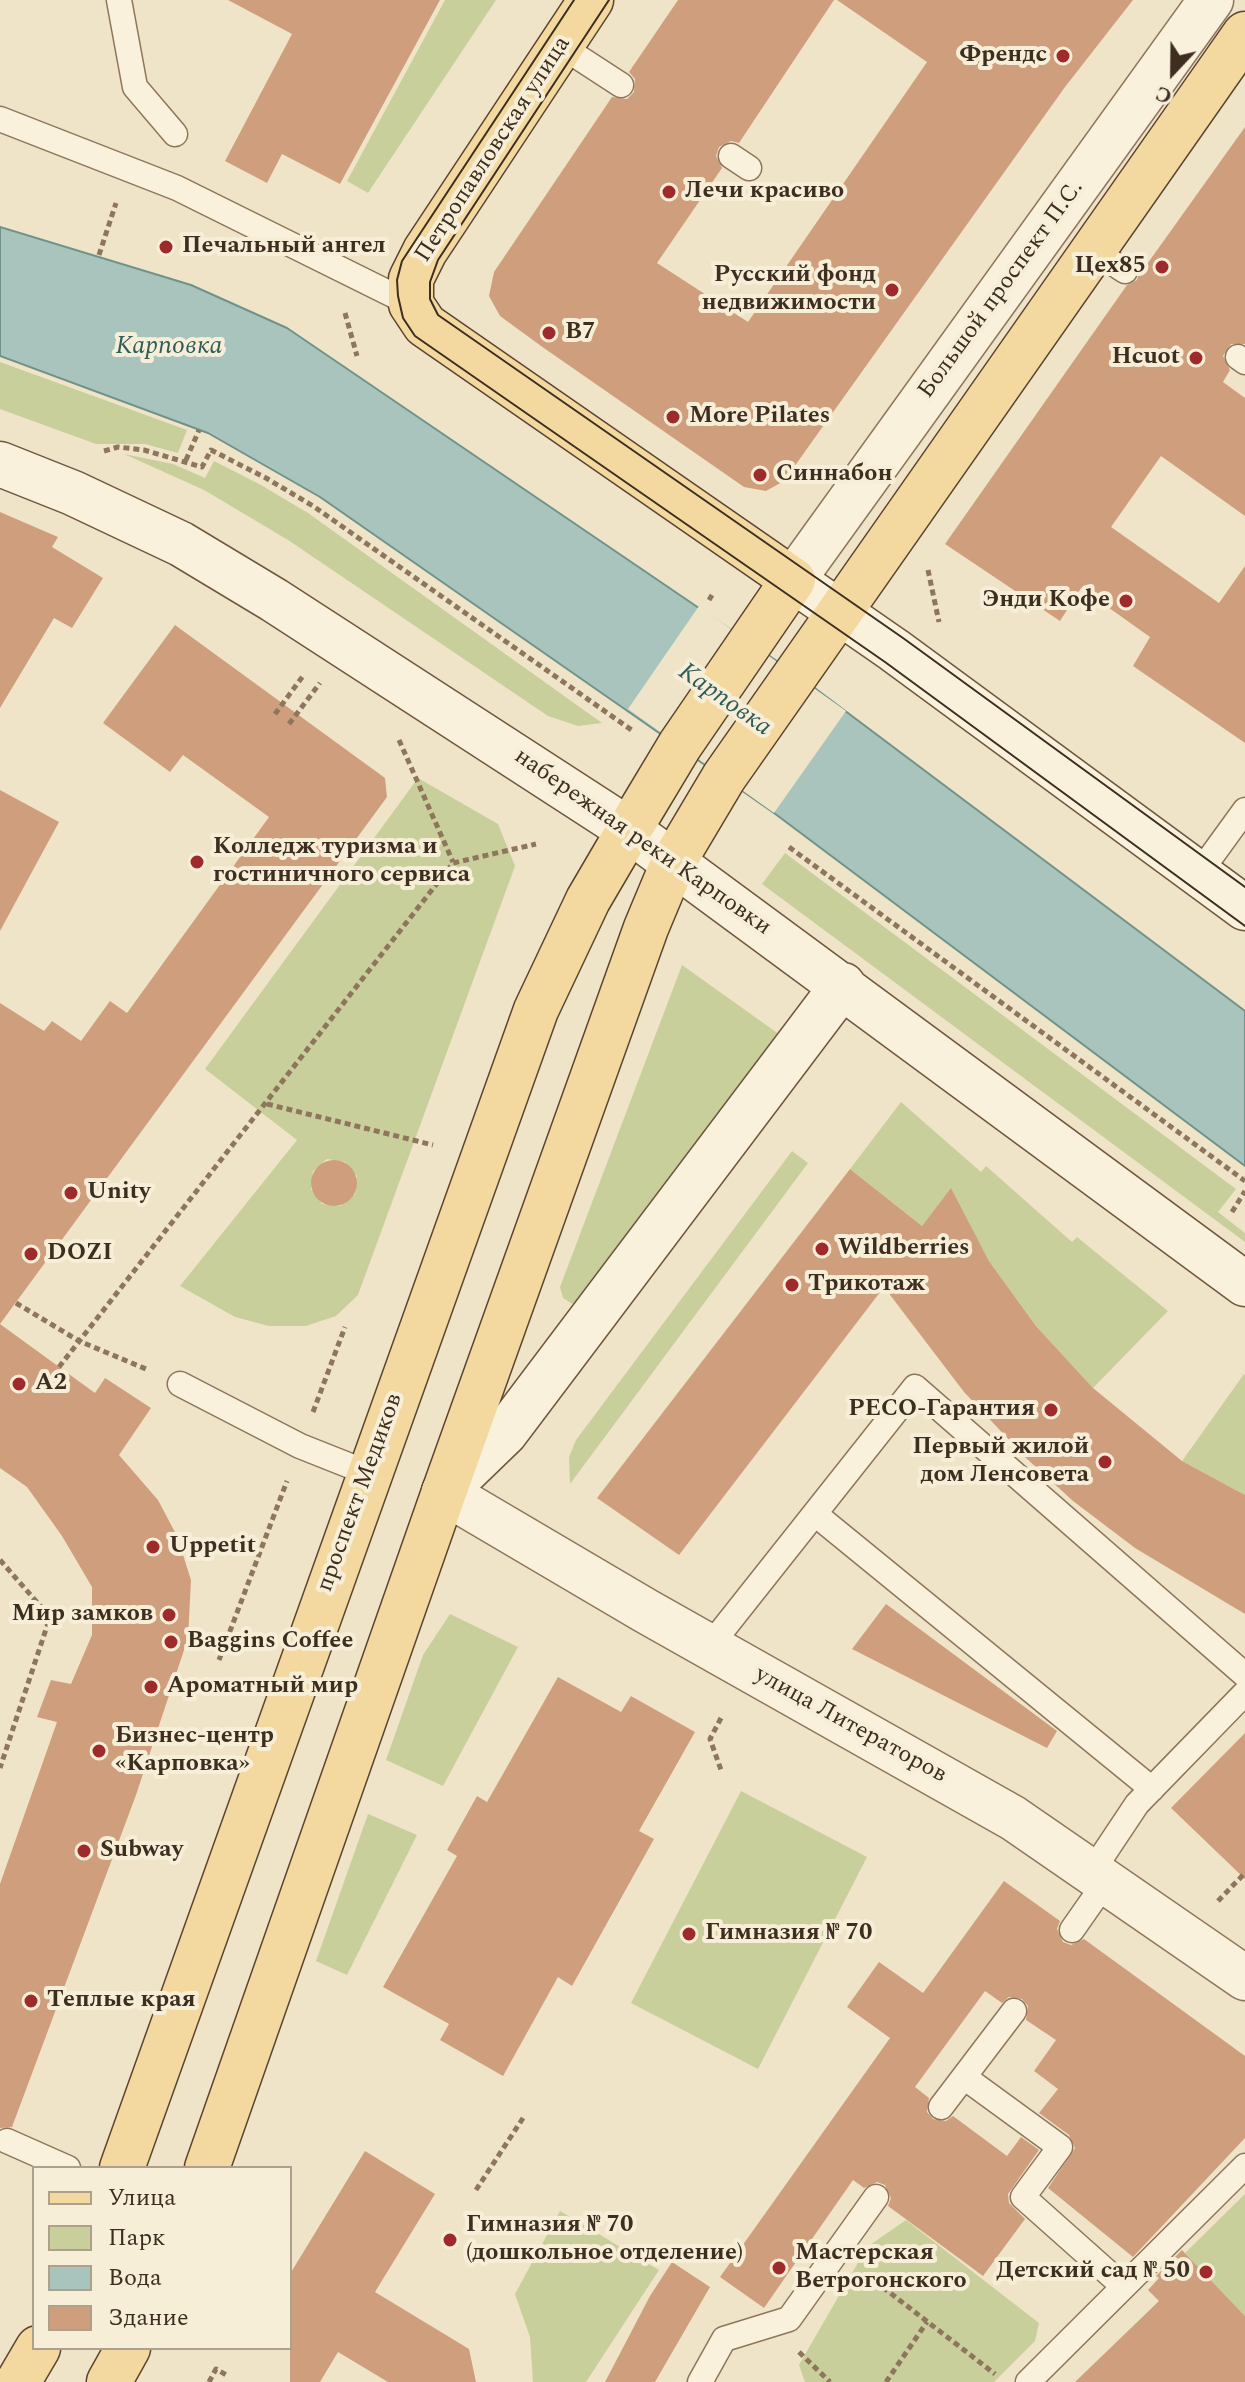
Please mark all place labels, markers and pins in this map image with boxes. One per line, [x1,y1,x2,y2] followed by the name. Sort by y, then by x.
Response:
[959,42,1047,70] place label: Френдс
[1054,47,1072,65] marker: Френдс
[685,178,844,206] place label: Лечи красиво
[660,183,678,201] marker: Лечи красиво
[182,233,386,261] place label: Печальный ангел
[157,238,175,256] marker: Печальный ангел
[1075,253,1146,281] place label: Цех85
[1153,258,1171,276] marker: Цех85
[702,262,876,318] place label: Русский фонд недвижимости
[883,281,901,299] marker: Русский фонд недвижимости
[565,319,595,347] place label: B7
[540,324,558,342] marker: B7
[1112,344,1180,372] place label: Hcuot
[1187,349,1205,367] marker: Hcuot
[689,403,830,431] place label: More Pilates
[664,408,682,426] marker: More Pilates
[776,461,893,489] place label: Синнабон
[751,466,769,484] marker: Синнабон
[982,587,1110,615] place label: Энди Кофе
[1117,592,1135,610] marker: Энди Кофе
[213,834,470,890] place label: Колледж туризма и гостиничного сервиса
[188,853,206,871] marker: Колледж туризма и гостиничного сервиса
[87,1179,150,1207] place label: Unity
[62,1184,80,1202] marker: Unity
[838,1235,970,1263] place label: Wildberries
[47,1240,112,1268] place label: DOZI
[813,1240,831,1258] marker: Wildberries
[22,1245,40,1263] marker: DOZI
[808,1271,925,1299] place label: Трикотаж
[783,1276,801,1294] marker: Трикотаж
[35,1370,67,1398] place label: А2
[10,1375,28,1393] marker: А2
[848,1396,1035,1424] place label: РЕСО-Гарантия
[1042,1401,1060,1419] marker: РЕСО-Гарантия
[912,1434,1089,1490] place label: Первый жилой дом Ленсовета
[1096,1453,1114,1471] marker: Первый жилой дом Ленсовета
[169,1533,256,1561] place label: Uppetit
[144,1538,162,1556] marker: Uppetit
[12,1601,153,1629] place label: Мир замков
[160,1606,178,1624] marker: Мир замков
[187,1628,353,1656] place label: Baggins Coffee
[162,1633,180,1651] marker: Baggins Coffee
[167,1673,358,1701] place label: Ароматный мир
[142,1678,160,1696] marker: Ароматный мир
[115,1723,274,1779] place label: Бизнес-центр «Карповка»
[90,1742,108,1760] marker: Бизнес-центр «Карповка»
[100,1837,183,1865] place label: Subway
[75,1842,93,1860] marker: Subway
[705,1920,872,1948] place label: Гимназия № 70
[680,1925,698,1943] marker: Гимназия № 70
[47,1987,196,2015] place label: Теплые края
[22,1992,40,2010] marker: Теплые края
[466,2212,743,2268] place label: Гимназия № 70 (дошкольное отделение)
[441,2231,459,2249] marker: Гимназия № 70 (дошкольное отделение)
[795,2240,967,2296] place label: Мастерская Ветрогонского
[996,2258,1190,2286] place label: Детский сад № 50
[770,2259,788,2277] marker: Мастерская Ветрогонского
[1197,2263,1215,2281] marker: Детский сад № 50

